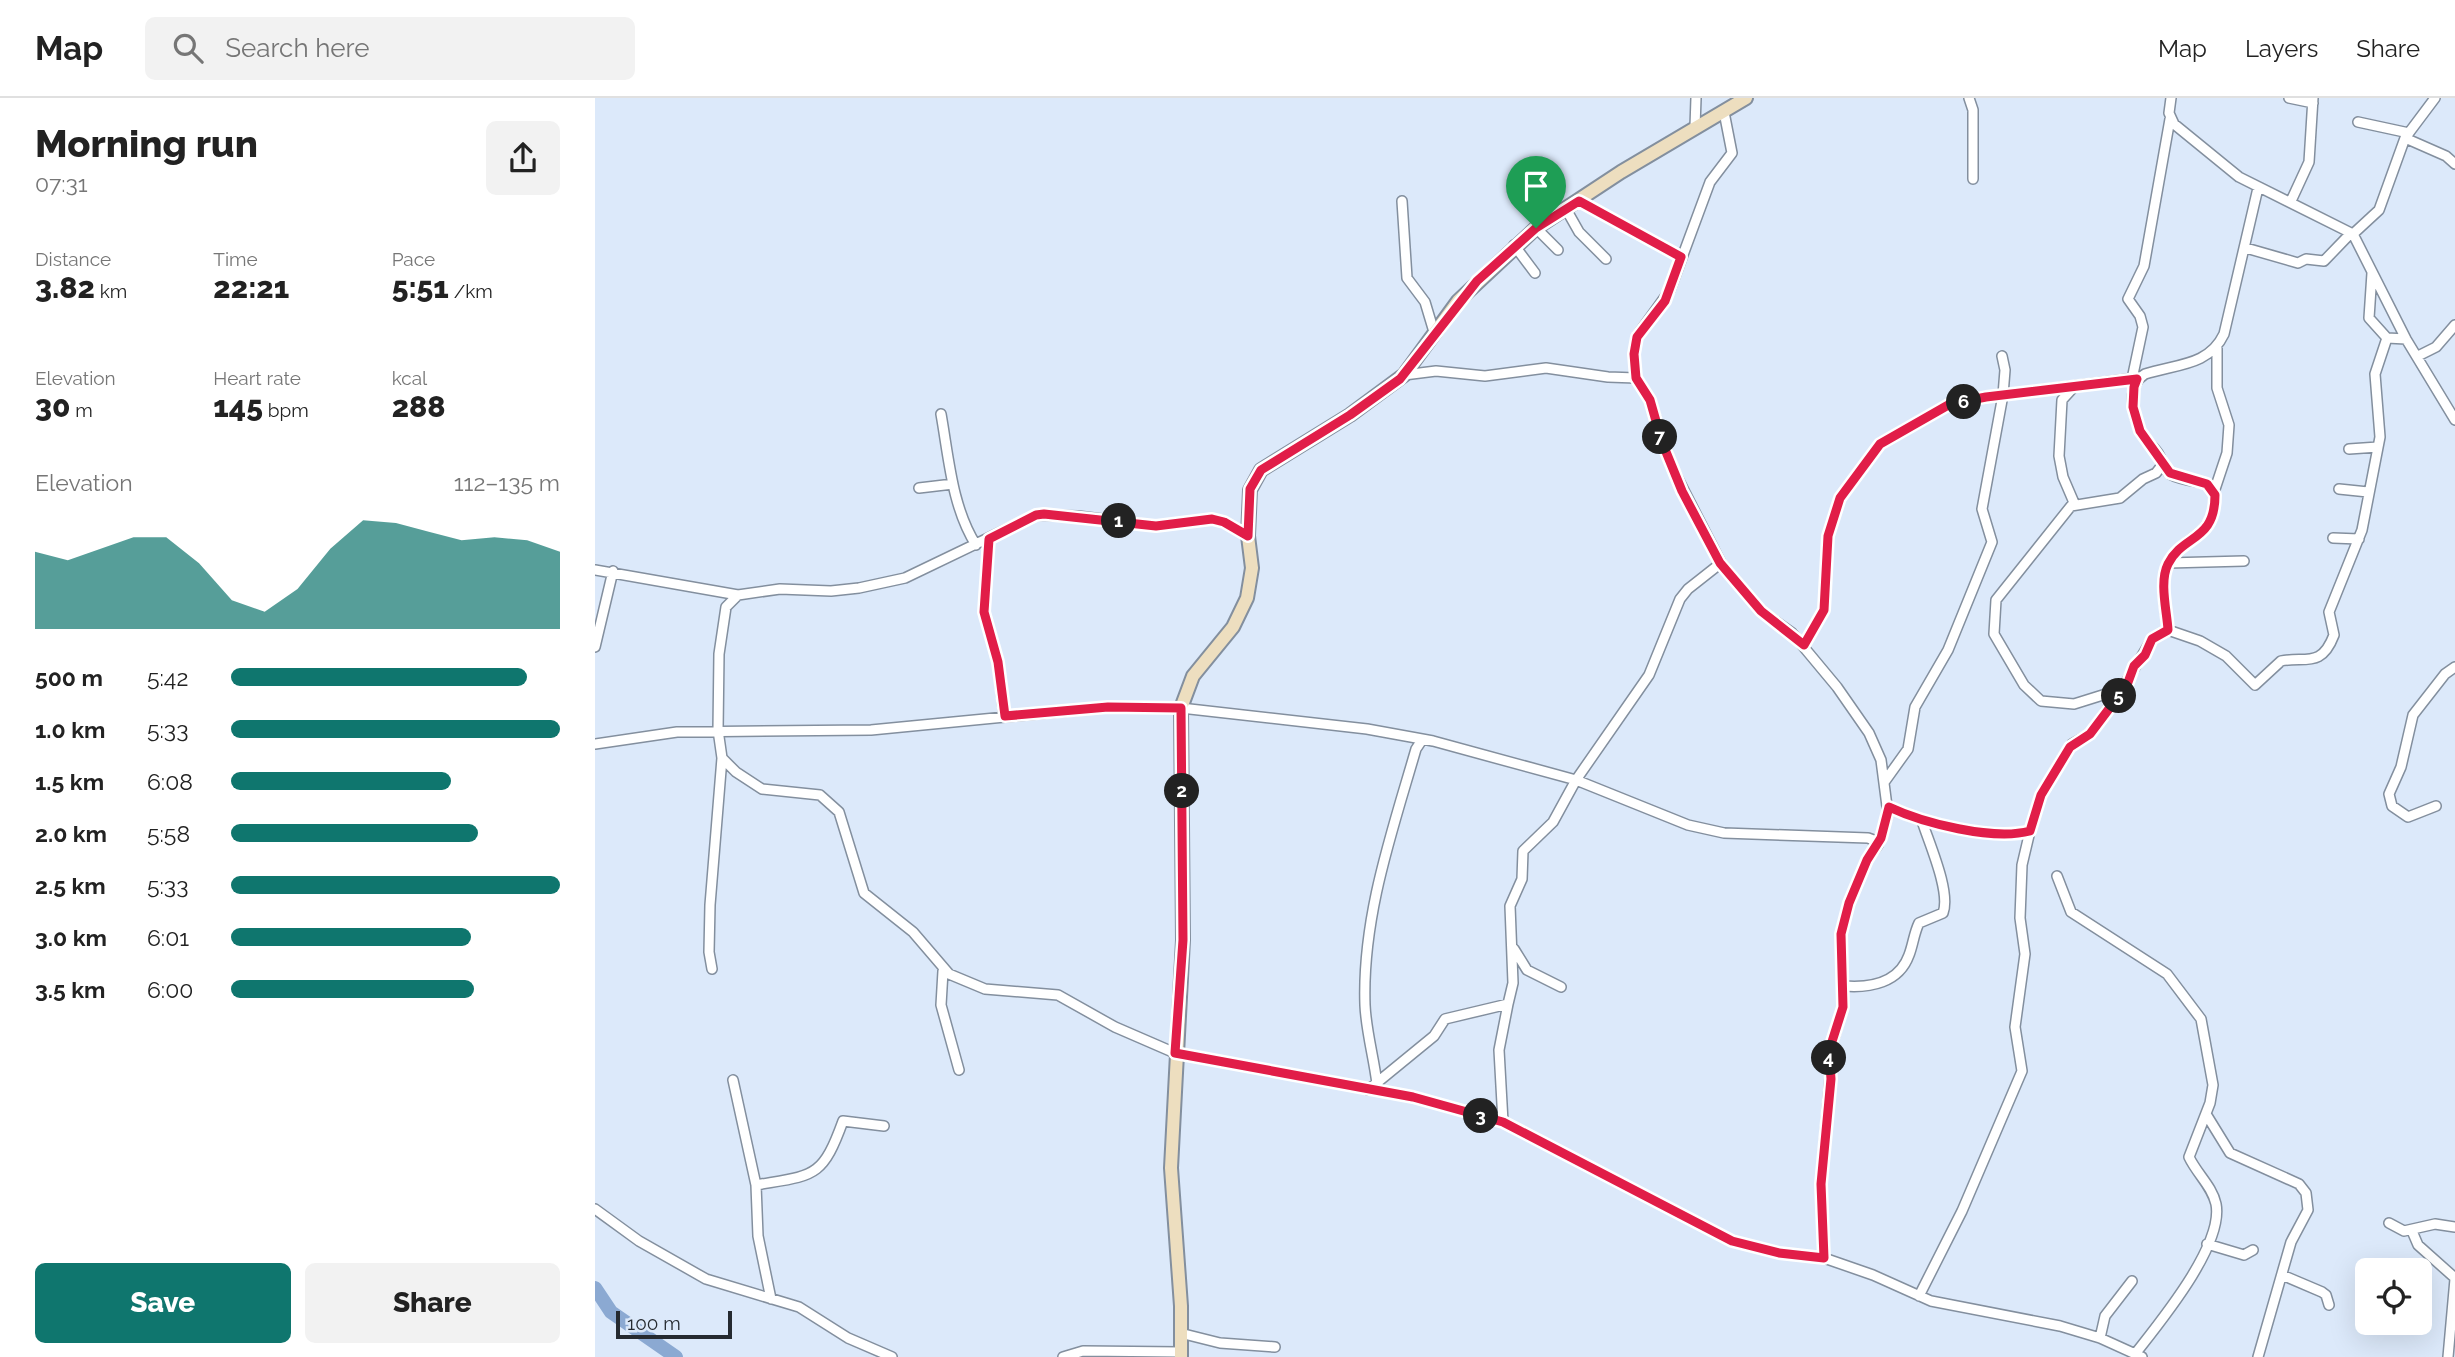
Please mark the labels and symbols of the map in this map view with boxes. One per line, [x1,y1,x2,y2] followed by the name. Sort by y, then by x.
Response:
[1506,156,1566,228] pin
[1947,384,1981,420] pin: 6
[1643,420,1677,454] pin: 7
[1101,504,1137,538] pin: 1
[2101,678,2137,714] pin: 5
[1165,774,1199,808] pin: 2
[1811,1040,1847,1076] pin: 4
[1463,1098,1498,1134] pin: 3
[616,1308,731,1340] scale bar

